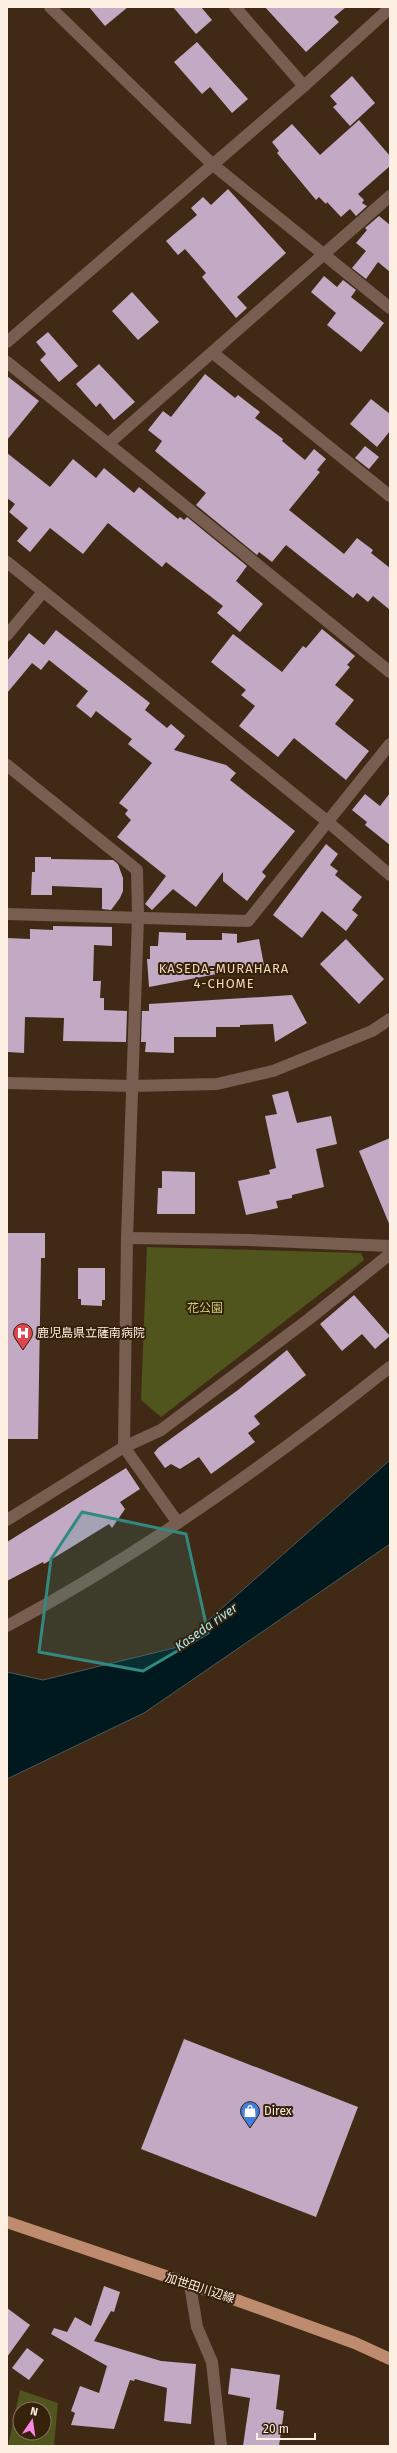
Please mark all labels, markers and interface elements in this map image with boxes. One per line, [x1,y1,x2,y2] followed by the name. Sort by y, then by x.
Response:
[159,961,289,991] district label: KASEDA-MURAHARA 4-CHOME
[187,1301,223,1315] park label: 花公園
[12,1322,34,1350] hospital icon: 鹿児島県立薩南病院
[37,1326,145,1340] place label: 鹿児島県立薩南病院
[172,1600,241,1654] water label: Kaseda river
[239,2100,261,2128] shop icon: Direx
[264,2104,292,2118] place label: Direx
[164,2270,236,2306] street label: 加世田川辺線
[12,2401,52,2441] north arrow
[29,2405,39,2419] text: N
[257,2415,315,2441] scale bar
[263,2422,289,2436] text: 20 m

